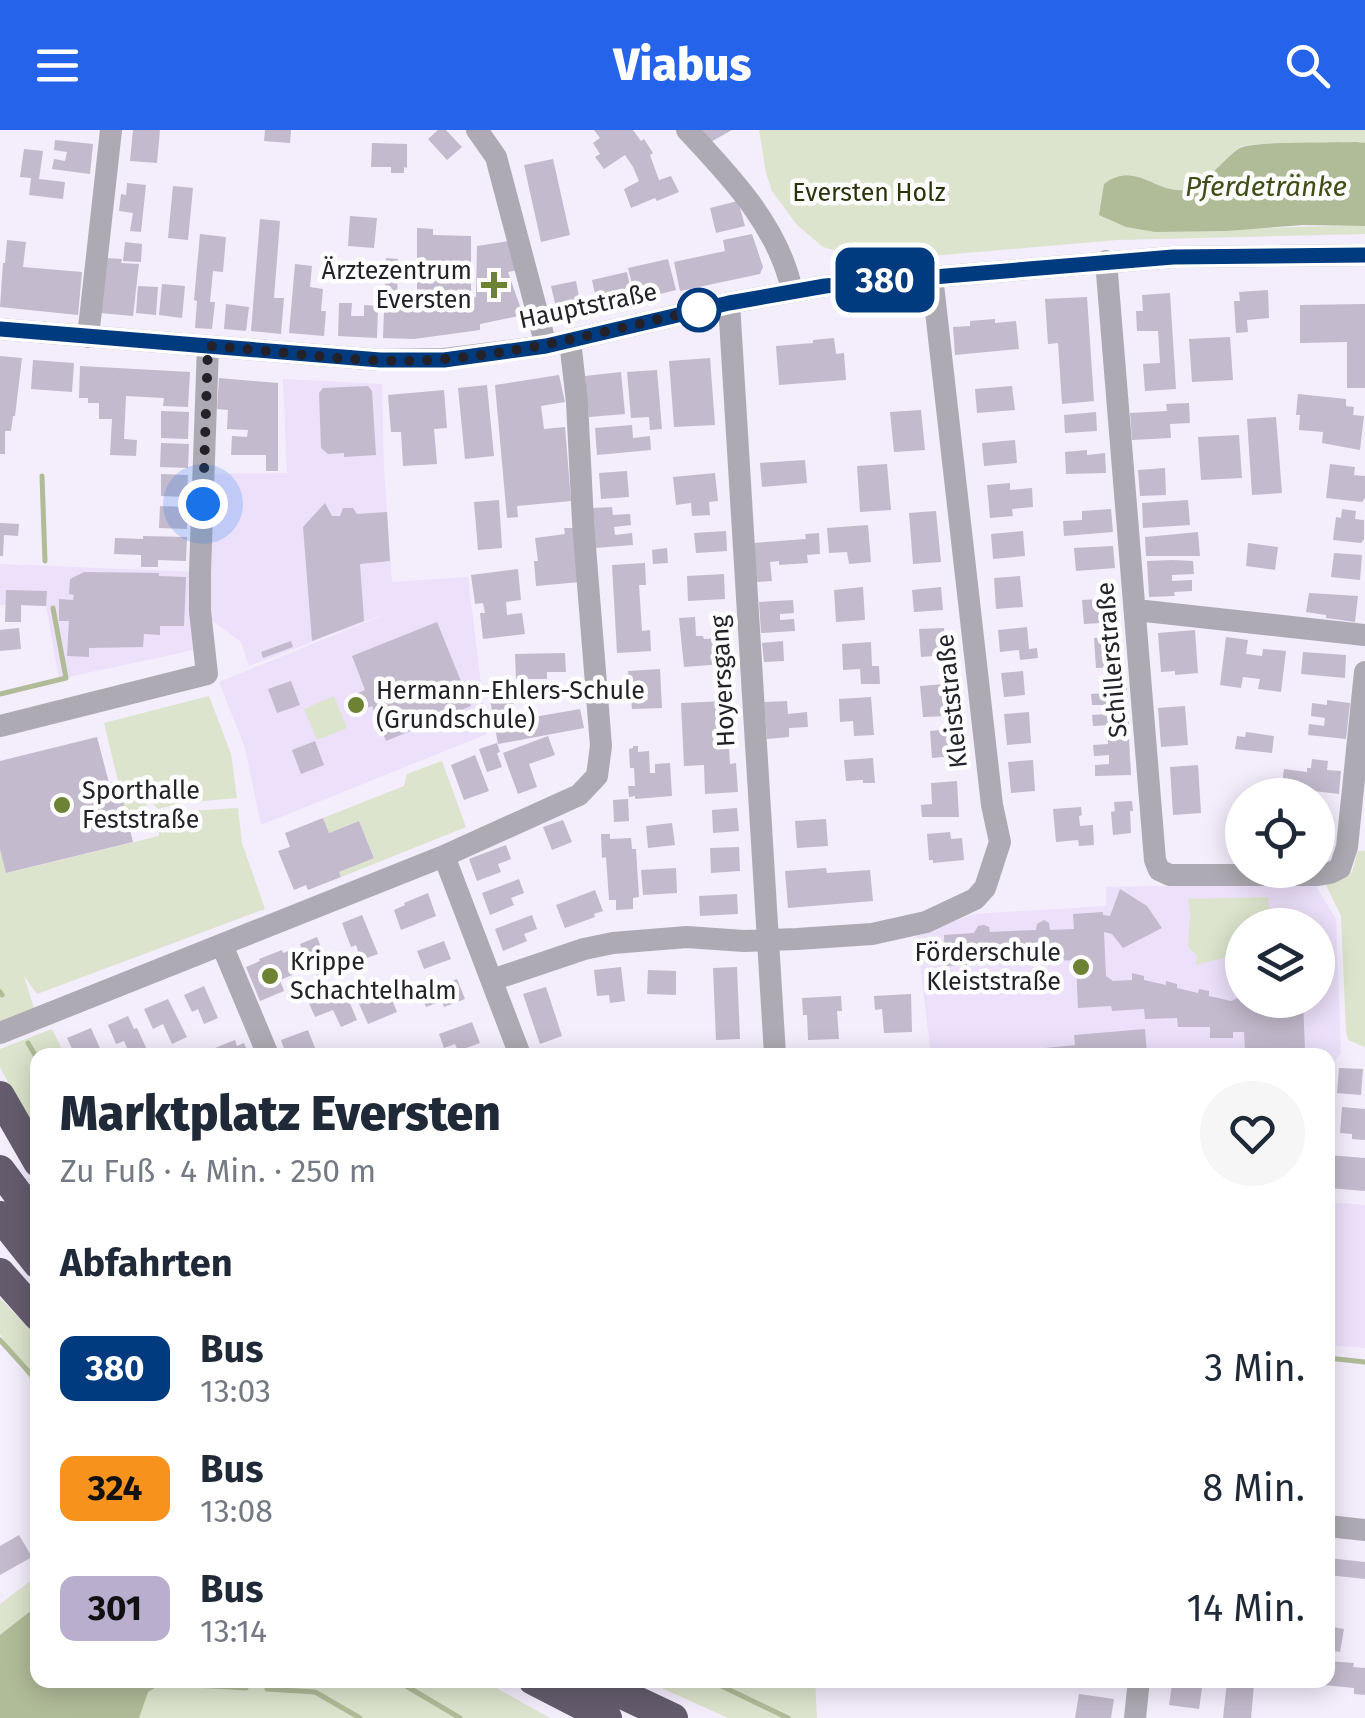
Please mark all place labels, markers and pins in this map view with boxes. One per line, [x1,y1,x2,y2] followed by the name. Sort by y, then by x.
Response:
[322,256,472,315] place label: Ärztezentrum Eversten
[481,272,507,298] marker: Ärztezentrum Eversten
[678,289,720,331] unlabelled marker
[376,676,645,735] place label: Hermann-Ehlers-Schule (Grundschule)
[345,694,367,716] marker: Hermann-Ehlers-Schule (Grundschule)
[82,776,200,835] place label: Sporthalle Feststraße
[51,794,73,816] marker: Sporthalle Feststraße
[915,938,1061,997] place label: Förderschule Kleiststraße
[290,947,457,1006] place label: Krippe Schachtelhalm
[1070,956,1092,978] marker: Förderschule Kleiststraße
[259,965,281,987] marker: Krippe Schachtelhalm

